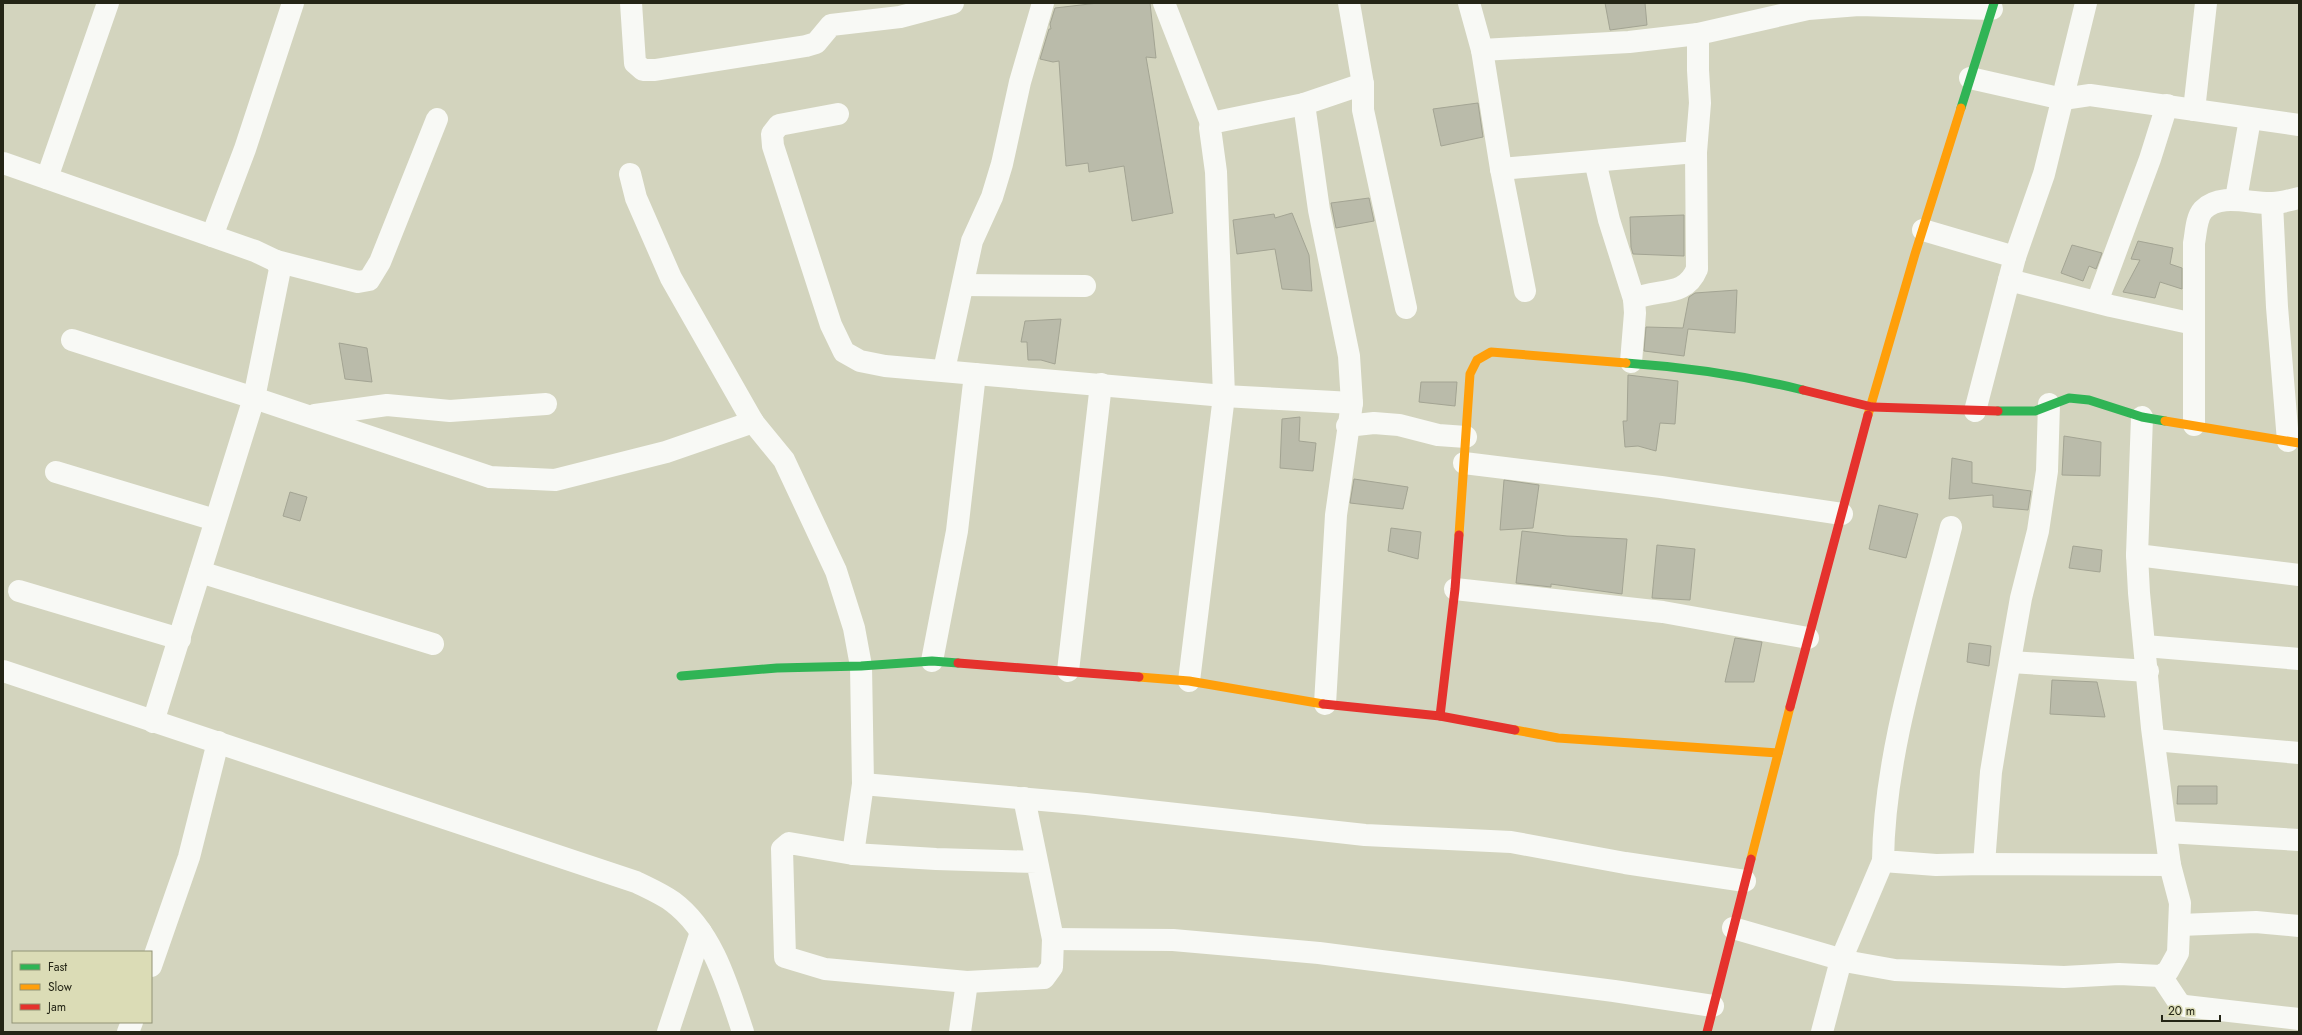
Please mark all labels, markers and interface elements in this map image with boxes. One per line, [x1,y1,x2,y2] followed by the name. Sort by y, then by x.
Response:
[12,951,152,1023] legend
[48,958,67,976] text: Fast
[48,978,73,996] text: Slow
[2162,997,2220,1023] scale bar
[46,998,66,1016] text: Jam
[2168,1002,2195,1020] text: 20 m

